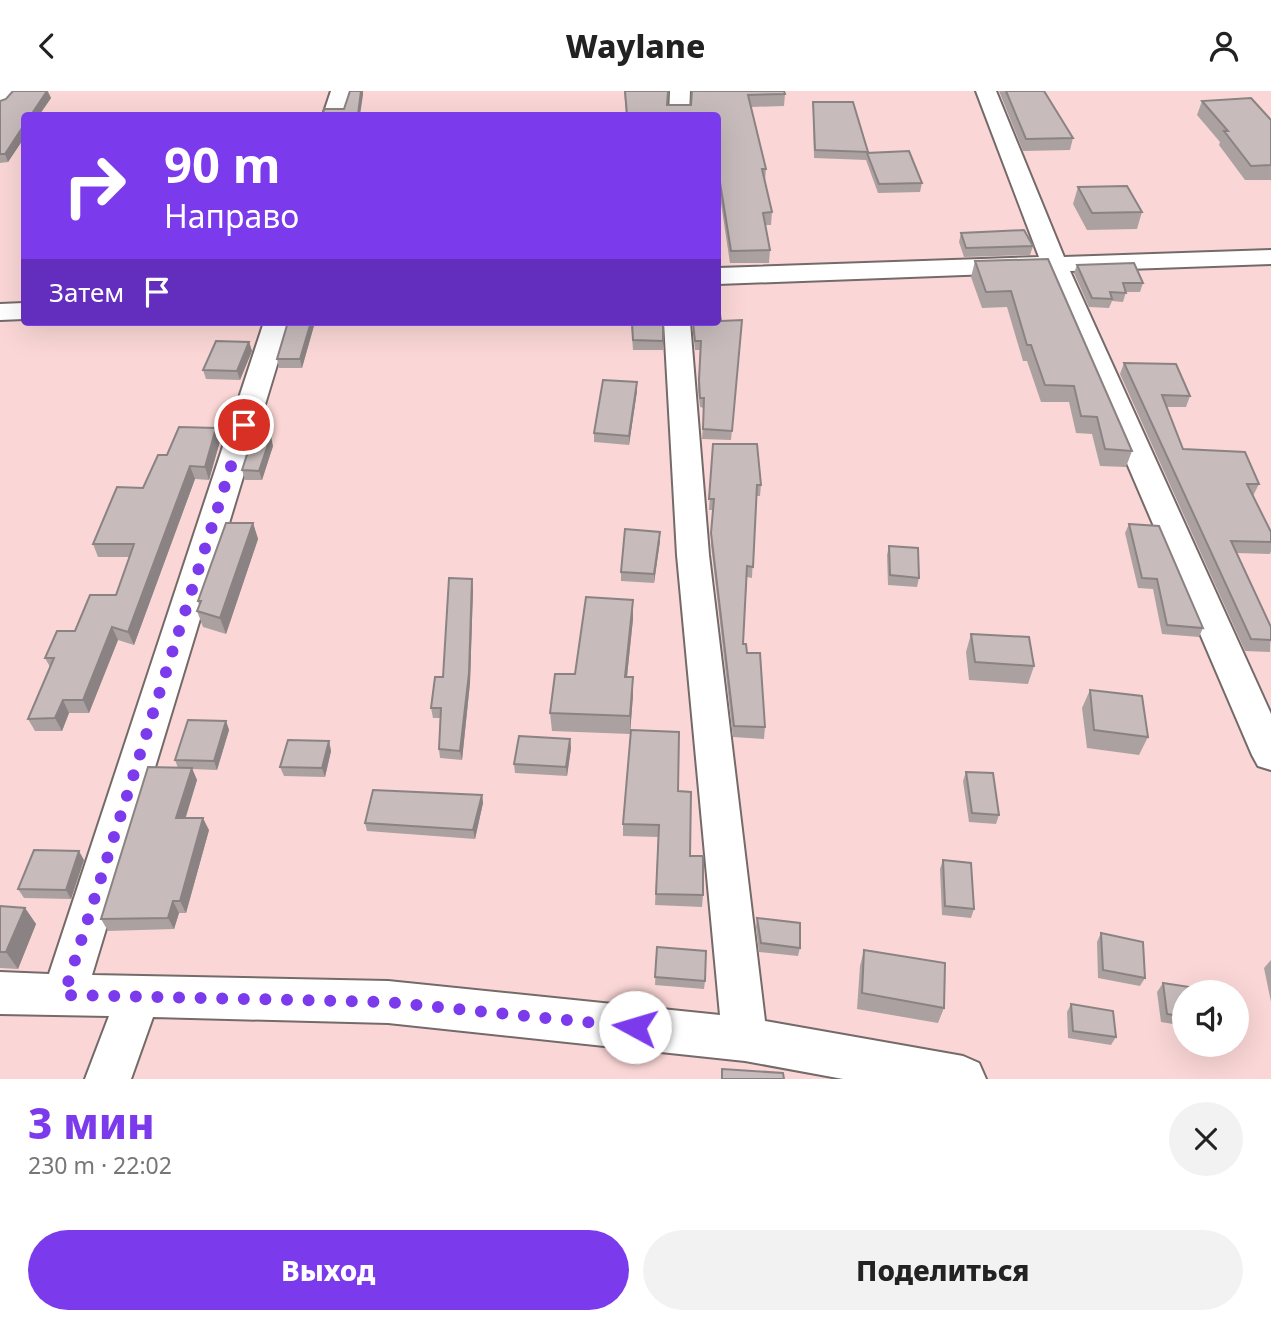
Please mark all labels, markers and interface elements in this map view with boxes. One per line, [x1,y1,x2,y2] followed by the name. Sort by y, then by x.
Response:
[566,24,705,67] text: Waylane
[28,27,66,65] icon: back
[1205,27,1243,65] icon: person
[164,131,281,197] text: 90 m
[49,140,140,231] icon: right
[164,194,299,237] text: Направо
[138,273,176,311] icon: arrive
[49,274,124,310] text: Затем
[214,395,274,455] pin
[225,406,263,444] icon: arrive
[1172,980,1249,1057] map controls
[1172,980,1249,1057] button: sound
[598,990,672,1064] position arrow
[28,1094,155,1151] text: 3 мин
[1169,1102,1243,1176] button: close
[28,1149,172,1181] text: 230 m · 22:02
[28,1230,629,1310] button: Выход
[643,1230,1243,1310] button: Поделиться

